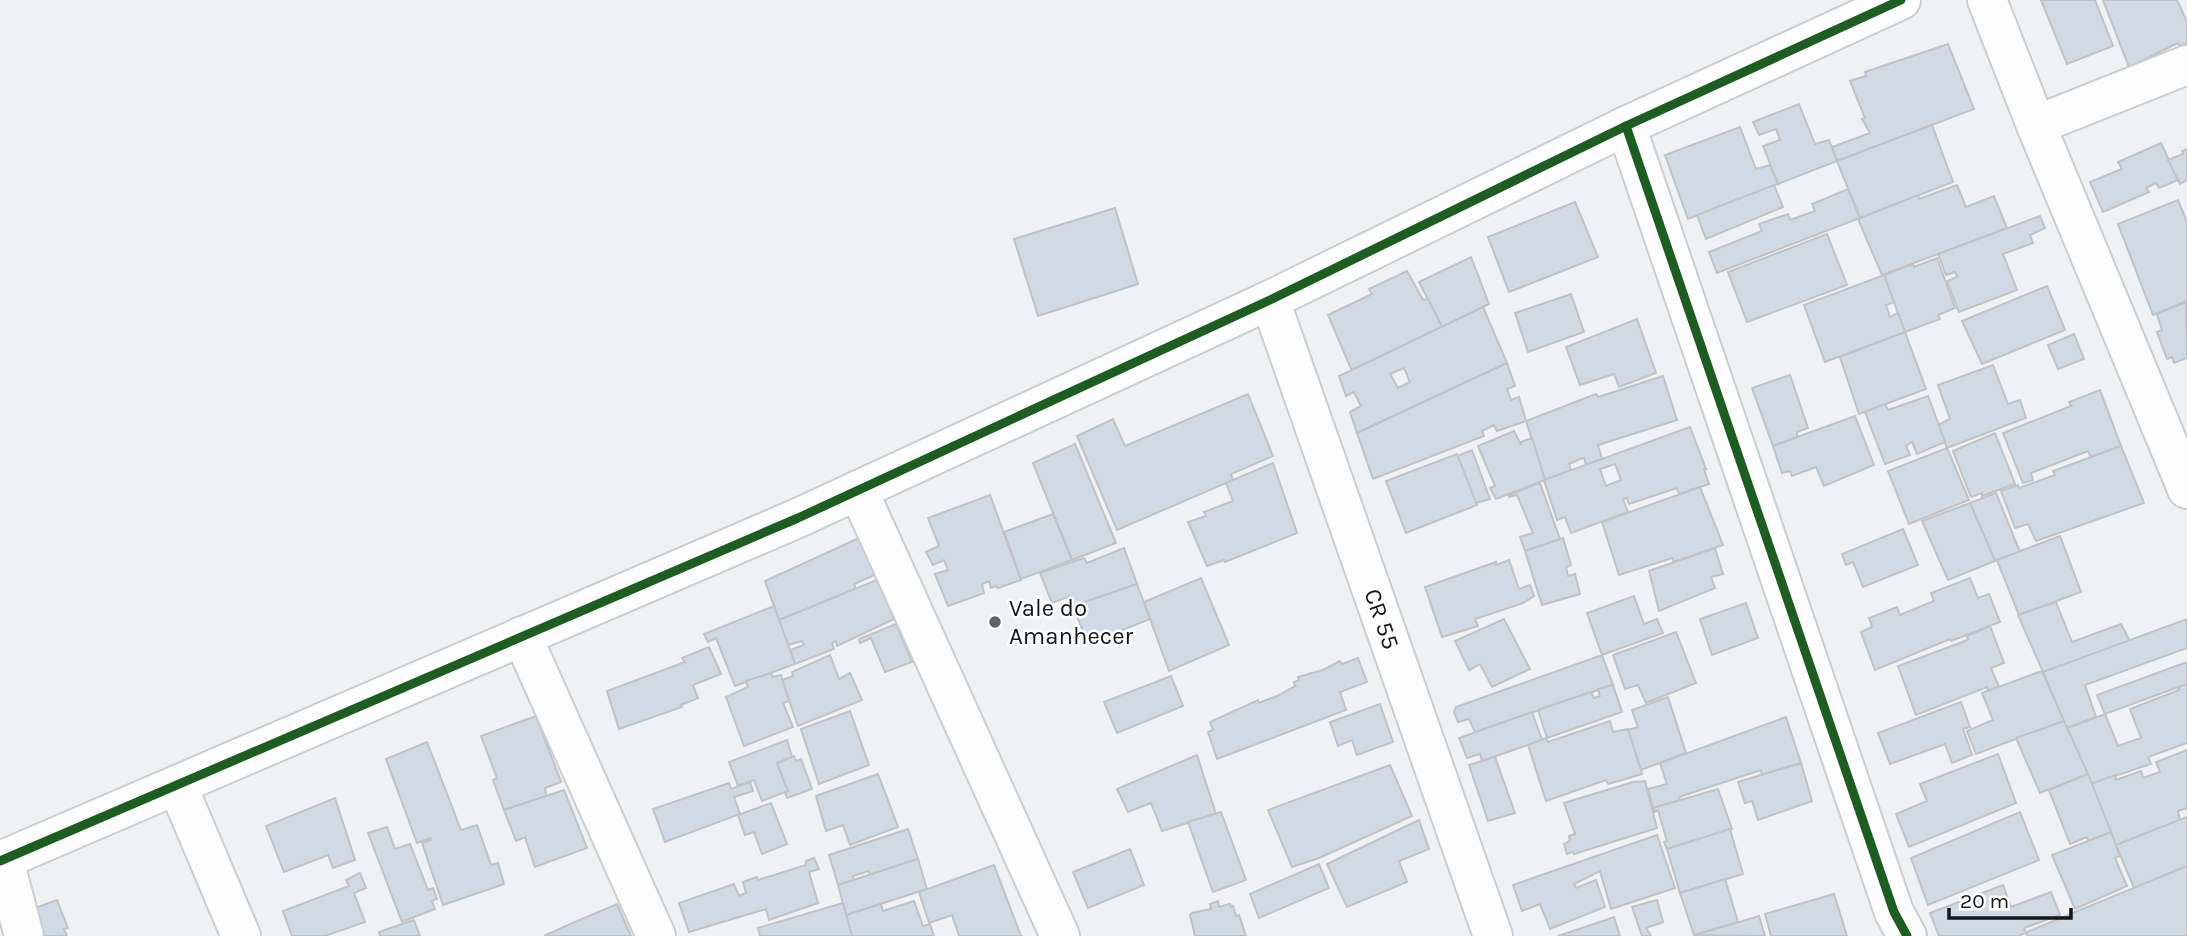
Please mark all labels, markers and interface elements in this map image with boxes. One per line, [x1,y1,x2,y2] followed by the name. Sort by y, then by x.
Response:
[1358,585,1405,653] street label: CR 55
[1009,594,1133,650] place label: Vale do Amanhecer
[987,614,1003,630] marker: Vale do Amanhecer
[1949,876,2072,920] scale bar
[1960,889,2009,913] text: 20 m

